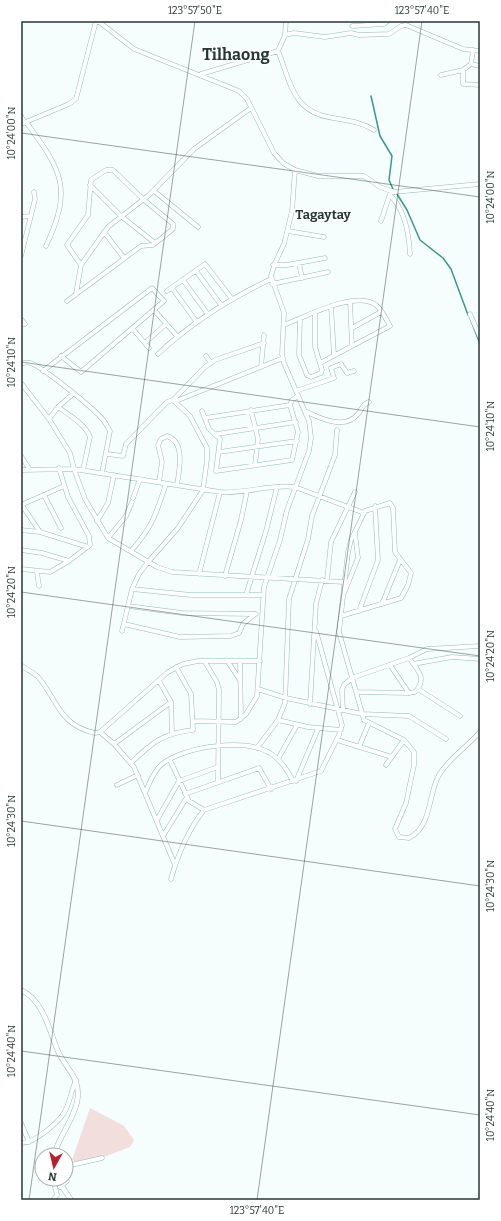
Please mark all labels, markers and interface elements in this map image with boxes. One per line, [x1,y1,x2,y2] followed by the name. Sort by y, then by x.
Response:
[168,5,222,17] text: 123°57'50"E
[395,5,449,17] text: 123°57'40"E
[202,45,270,64] district label: Tilhaong
[6,106,18,159] text: 10°24'00"N
[485,170,497,223] text: 10°24'00"N
[295,207,352,222] district label: Tagaytay
[6,337,18,387] text: 10°24'10"N
[485,401,497,451] text: 10°24'10"N
[6,566,18,618] text: 10°24'20"N
[485,630,497,682] text: 10°24'20"N
[6,795,18,847] text: 10°24'30"N
[485,860,497,912] text: 10°24'30"N
[6,1025,18,1077] text: 10°24'40"N
[485,1089,497,1141] text: 10°24'40"N
[34,1147,74,1187] north arrow
[47,1169,58,1183] text: N
[230,1205,284,1217] text: 123°57'40"E

